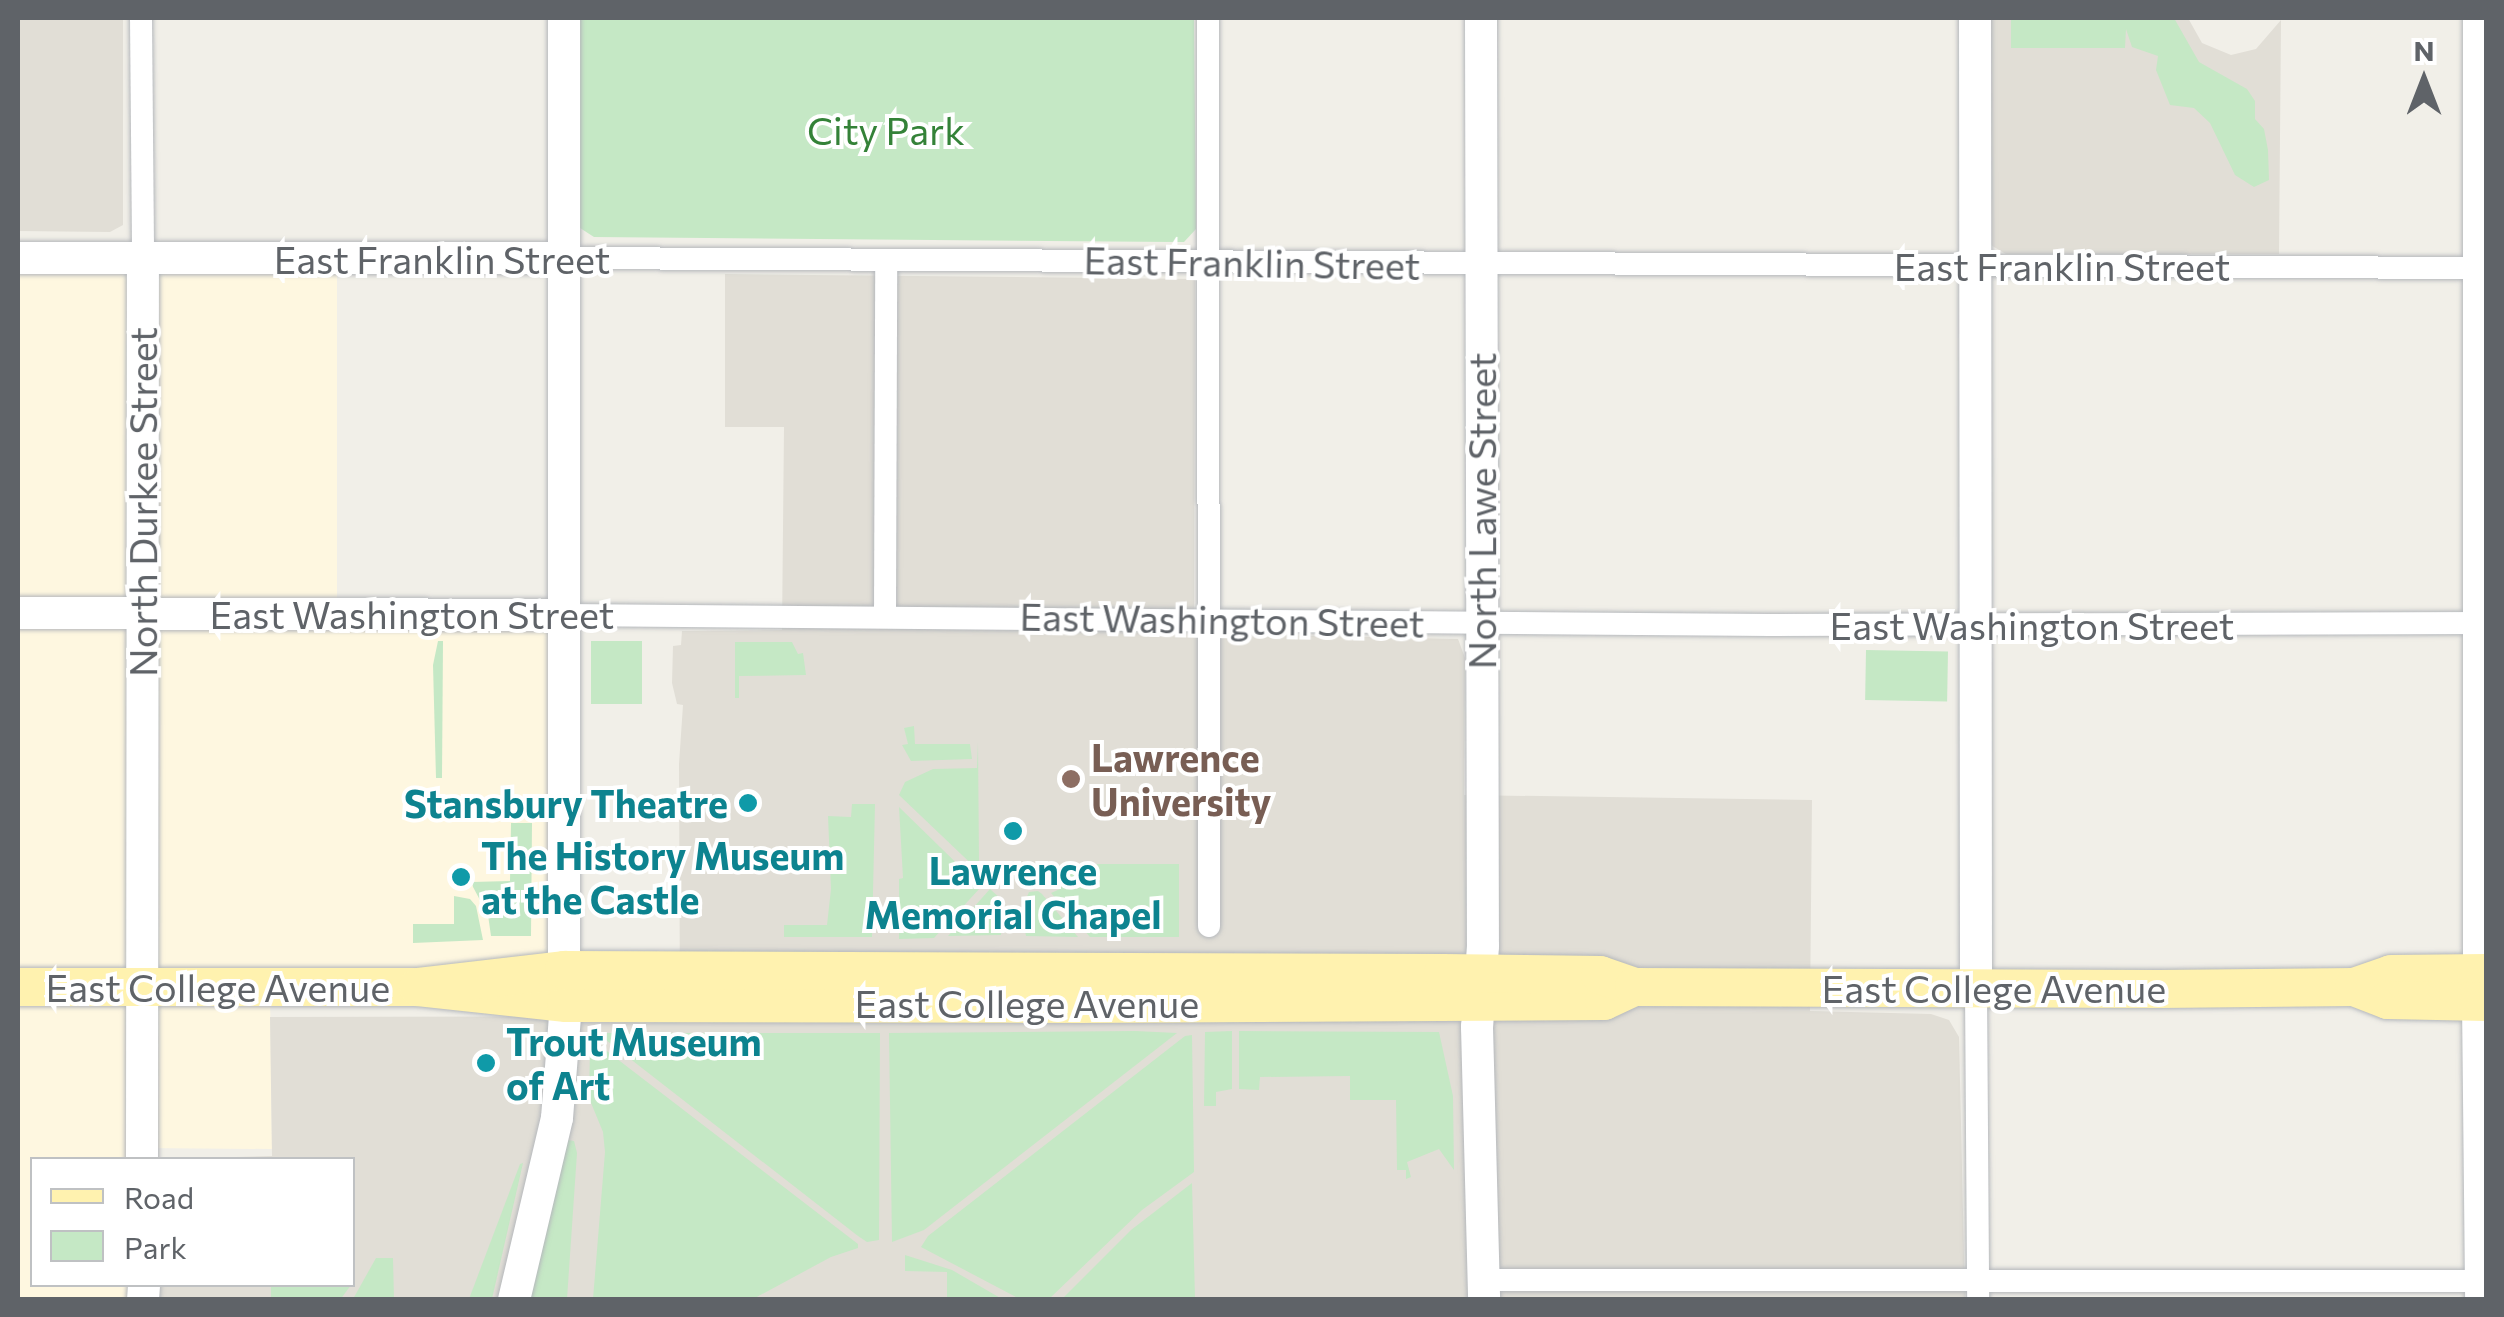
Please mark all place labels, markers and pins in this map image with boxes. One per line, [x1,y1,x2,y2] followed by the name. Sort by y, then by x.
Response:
[1091,734,1271,824] place label: Lawrence University
[1060,768,1082,790] marker: Lawrence University
[404,780,728,826] place label: Stansbury Theatre
[737,792,759,814] marker: Stansbury Theatre
[1002,820,1024,842] marker: Lawrence Memorial Chapel
[481,832,844,922] place label: The History Museum at the Castle
[865,847,1161,936] place label: Lawrence Memorial Chapel
[450,866,472,888] marker: The History Museum at the Castle
[506,1018,762,1108] place label: Trout Museum of Art
[475,1052,497,1074] marker: Trout Museum of Art

